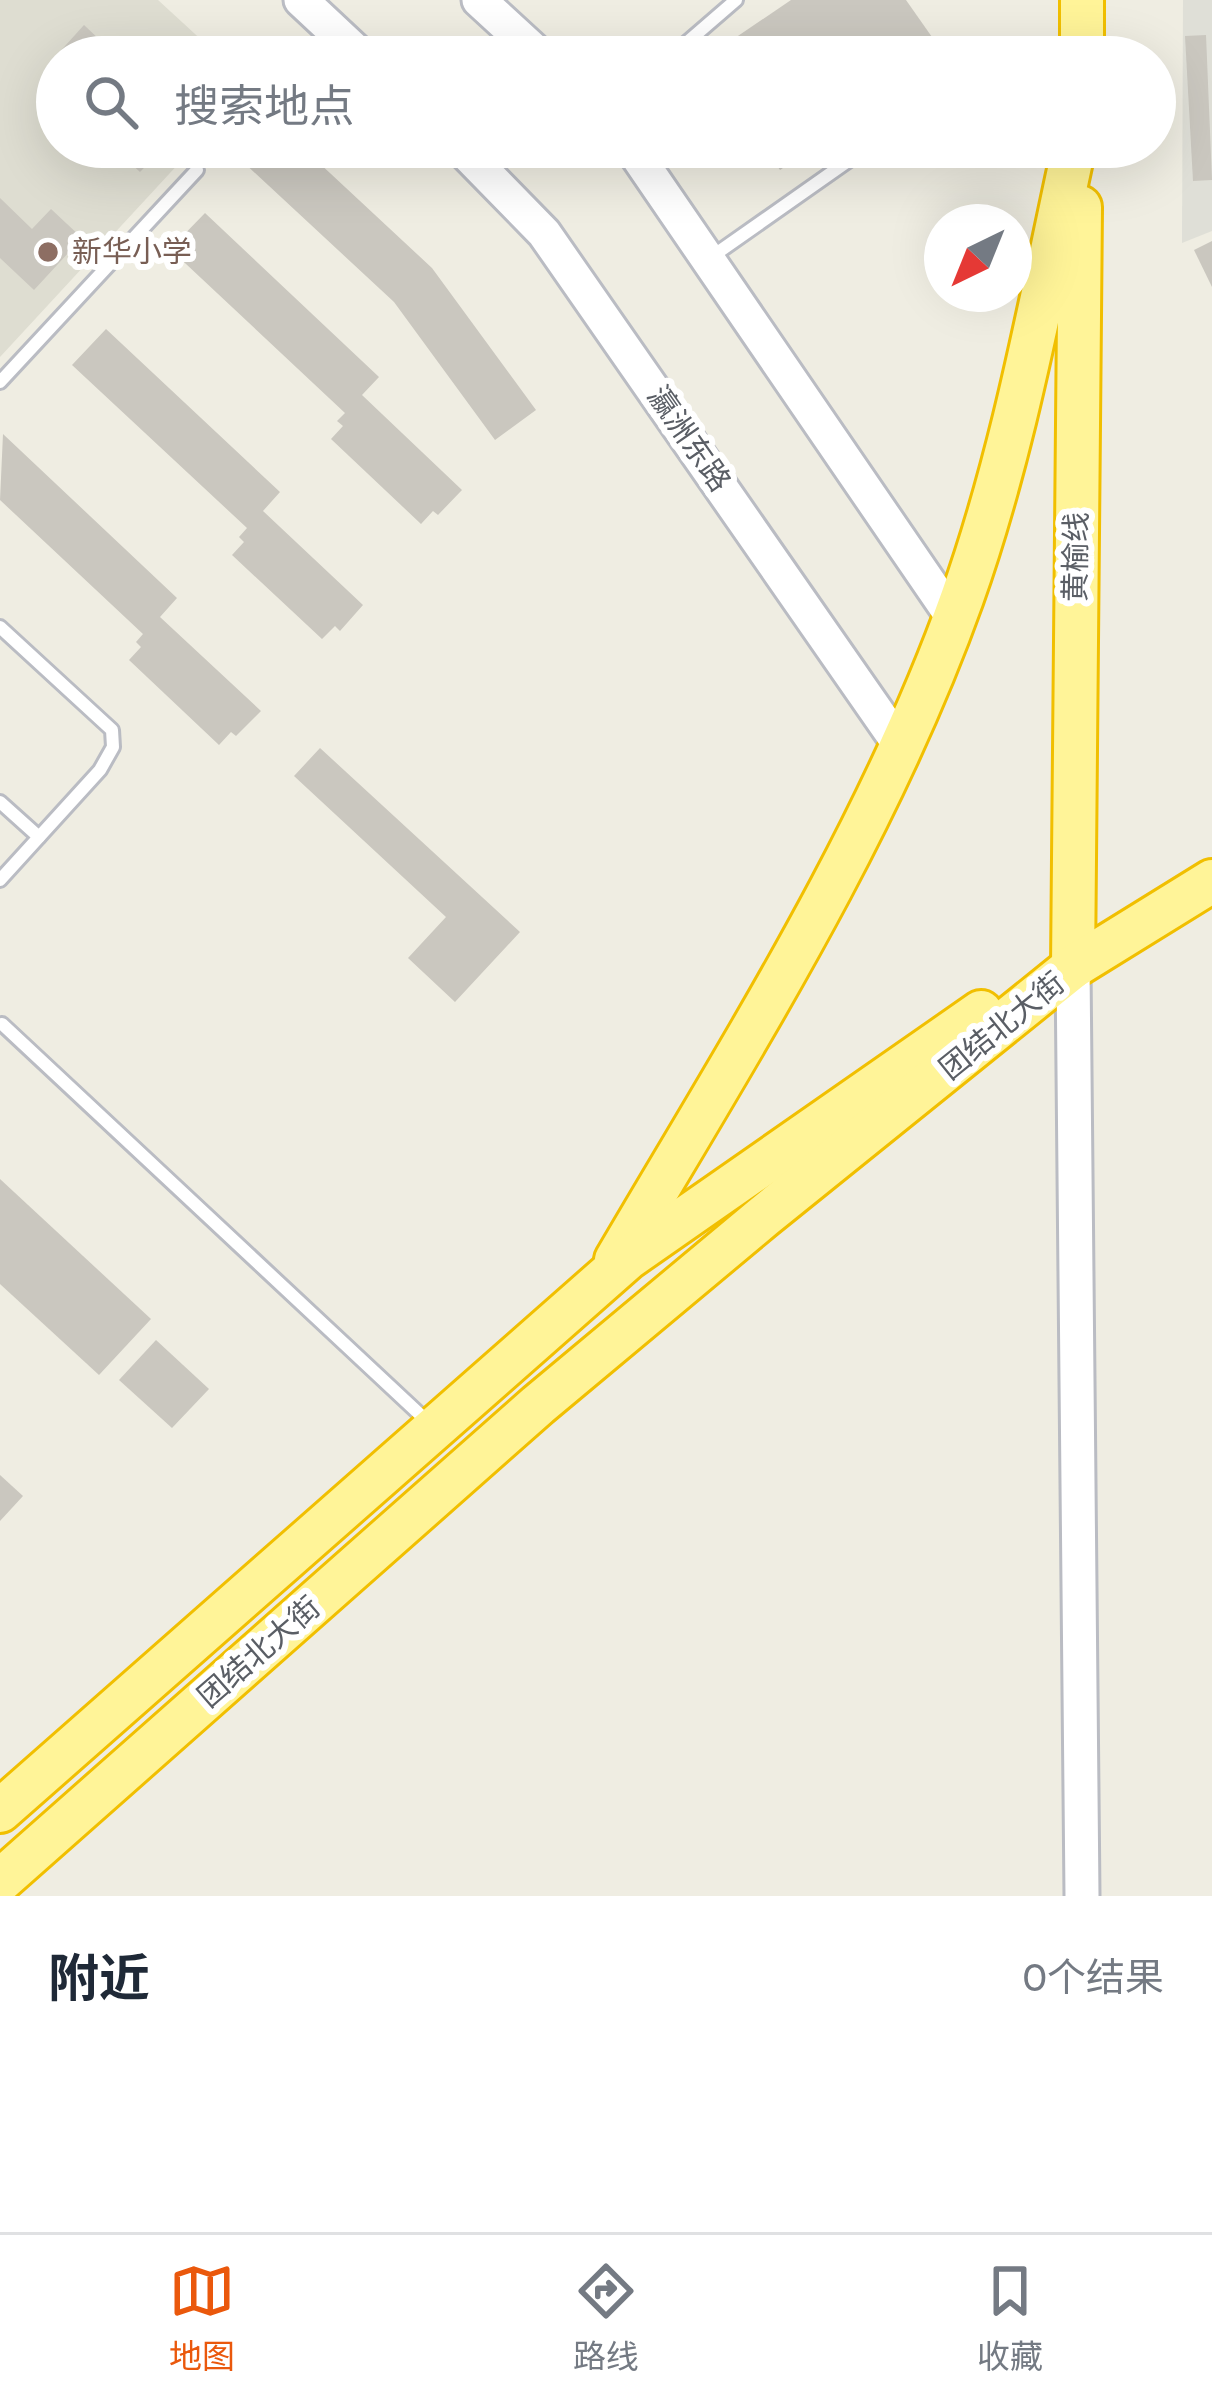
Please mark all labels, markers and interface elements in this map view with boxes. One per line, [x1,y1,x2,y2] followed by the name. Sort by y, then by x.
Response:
[36,36,1176,168] search box
[78,69,144,135] icon: search
[174,81,354,135] text: 搜索地点
[924,204,1032,312] north arrow
[72,234,192,271] place label: 新华小学
[35,239,61,265] marker: 新华小学
[639,380,738,499] street label: 瀛洲东路
[1057,512,1096,602] street label: 黄榆线
[932,965,1072,1088] street label: 团结北大街
[191,1589,328,1716] street label: 团结北大街
[48,1949,150,2011] text: 附近
[1023,1955,1164,2002] text: 0个结果
[169,2258,235,2378] tab: 地图
[573,2258,639,2378] tab: 路线
[977,2258,1043,2378] tab: 收藏

